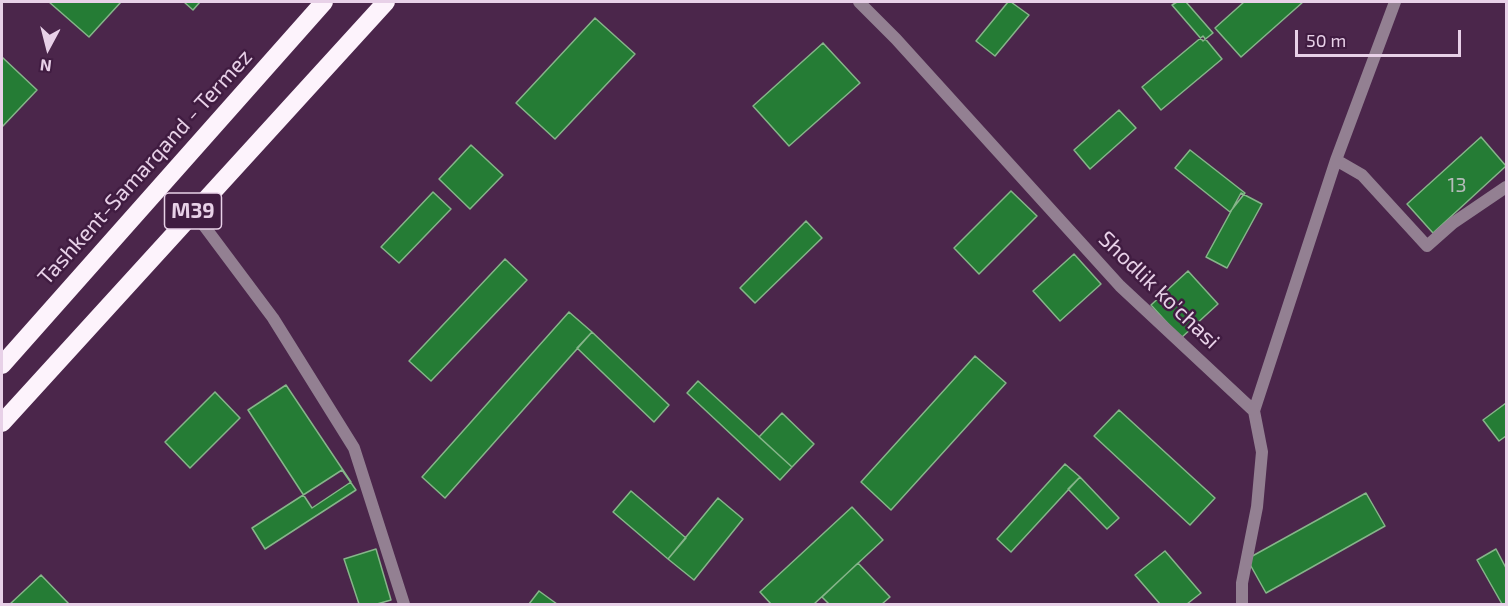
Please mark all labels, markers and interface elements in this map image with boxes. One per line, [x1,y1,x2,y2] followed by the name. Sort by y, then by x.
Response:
[18,18,78,78] north arrow
[1298,18,1464,56] scale bar
[1306,29,1346,51] text: 50 m
[32,44,258,290] street label: Tashkent-Samarqand - Termez
[39,56,53,76] text: N
[1447,173,1467,197] house number: 13
[164,193,222,229] road number: M39
[1093,226,1225,354] street label: Shodlik ko'chasi

